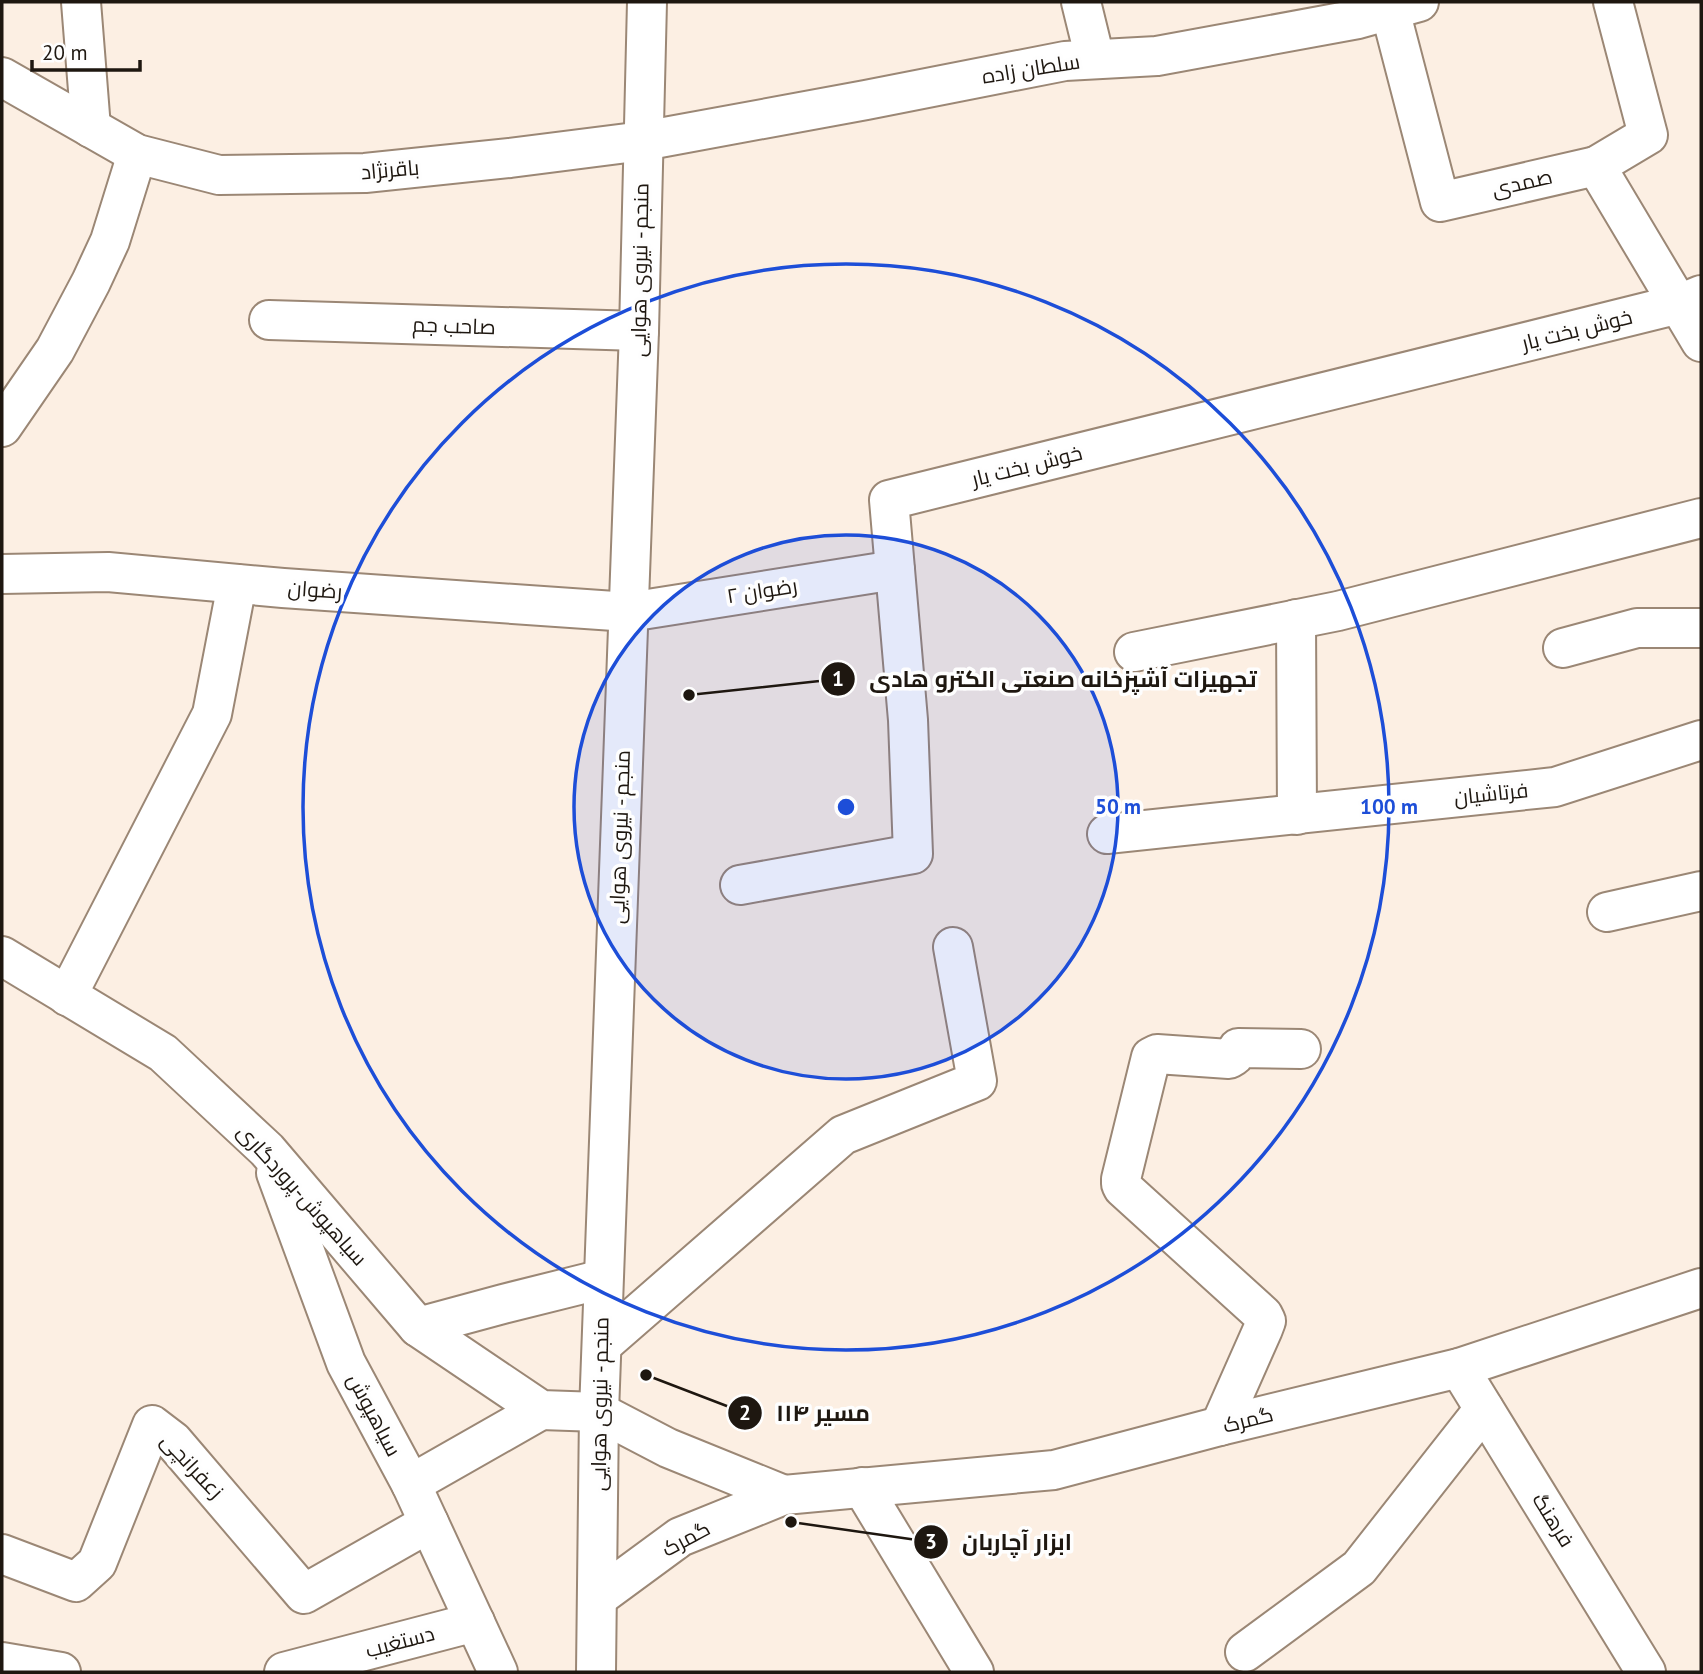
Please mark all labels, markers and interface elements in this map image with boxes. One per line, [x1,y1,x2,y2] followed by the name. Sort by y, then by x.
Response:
[32,28,140,72] scale bar
[42,39,88,66] text: 20 m
[980,47,1082,90] street label: سلطان زاده
[360,154,420,186] street label: باقرنژاد
[1489,162,1555,203] street label: صمدی
[624,183,656,357] street label: منجم - نیروی هوایی
[1518,303,1635,357] street label: خوش بخت یار
[412,311,496,341] street label: صاحب جم
[968,439,1085,493] street label: خوش بخت یار
[725,572,799,609] street label: رضوان ۲
[287,574,343,605] street label: رضوان
[820,657,1270,701] callout: تجهیزات آشپزخانه صنعتی الکترو هادی
[869,664,1257,695] text: تجهیزات آشپزخانه صنعتی الکترو هادی
[832,665,844,692] text: 1
[603,749,637,925] street label: منجم - نیروی هوایی
[1452,776,1529,811] street label: فرتاشیان
[1095,793,1141,820] text: 50 m
[1360,793,1418,820] text: 100 m
[834,795,858,819] centre of rings
[231,1118,373,1272] street label: سیاهپوش-پروردگاری
[584,1317,616,1491] street label: منجم - نیروی هوایی
[341,1369,408,1461] street label: سیاهپوش
[727,1391,884,1435] callout: مسیر ۱۱۴
[776,1398,870,1427] text: مسیر ۱۱۴
[739,1399,751,1426] text: 2
[1220,1400,1276,1439] street label: گمرک
[154,1427,230,1505] street label: زعفرانچی
[1526,1488,1581,1552] street label: فرهنگ
[657,1515,715,1562] street label: گمرک
[914,1520,1086,1564] callout: ابزار آچاربان
[962,1527,1072,1558] text: ابزار آچاربان
[925,1528,937,1555] text: 3
[362,1619,437,1664] street label: دستغیب

